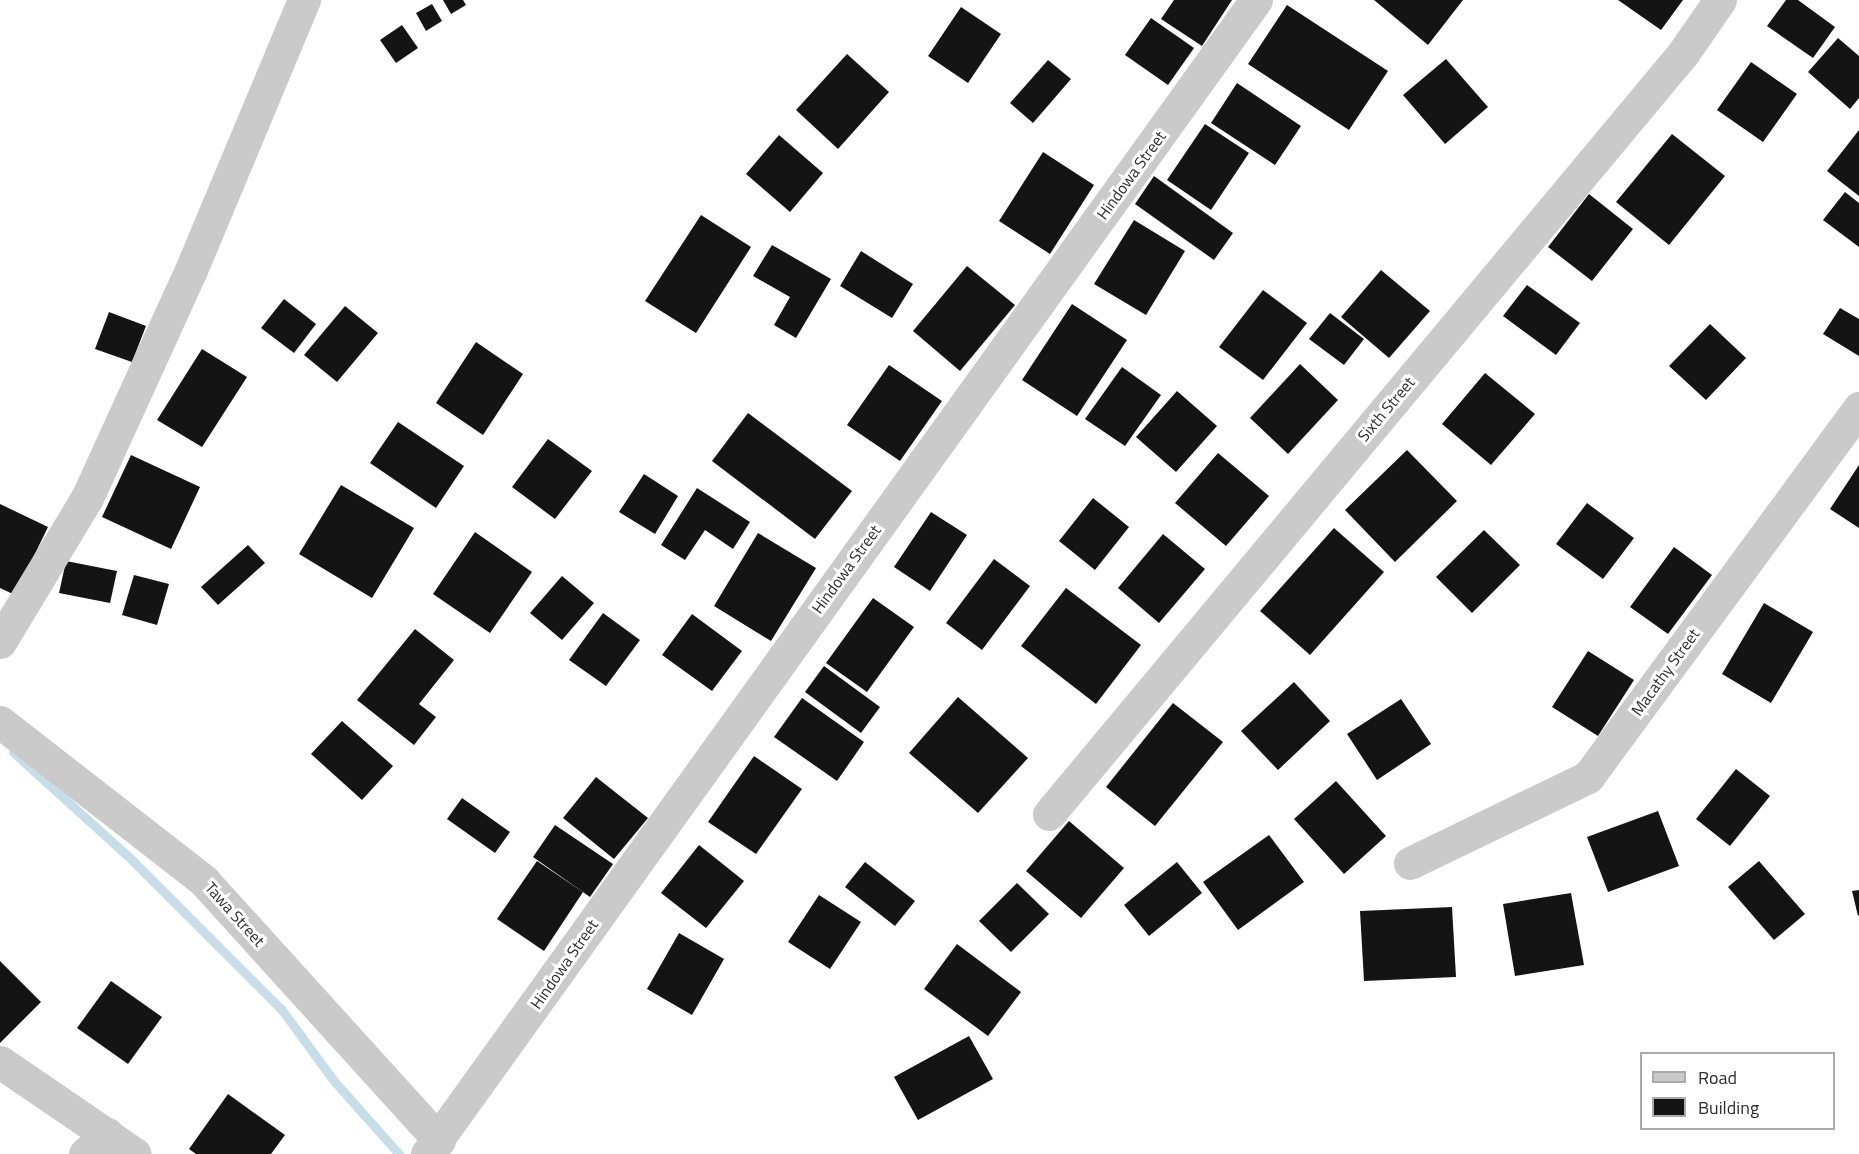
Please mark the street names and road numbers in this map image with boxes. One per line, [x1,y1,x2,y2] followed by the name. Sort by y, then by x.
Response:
[1092,127,1170,223] street label: Hindowa Street
[1353,373,1419,445] street label: Sixth Street
[807,521,885,617] street label: Hindowa Street
[1627,625,1703,719] street label: Macathy Street
[201,878,269,950] street label: Tawa Street
[526,916,602,1012] street label: Hindowa Street

